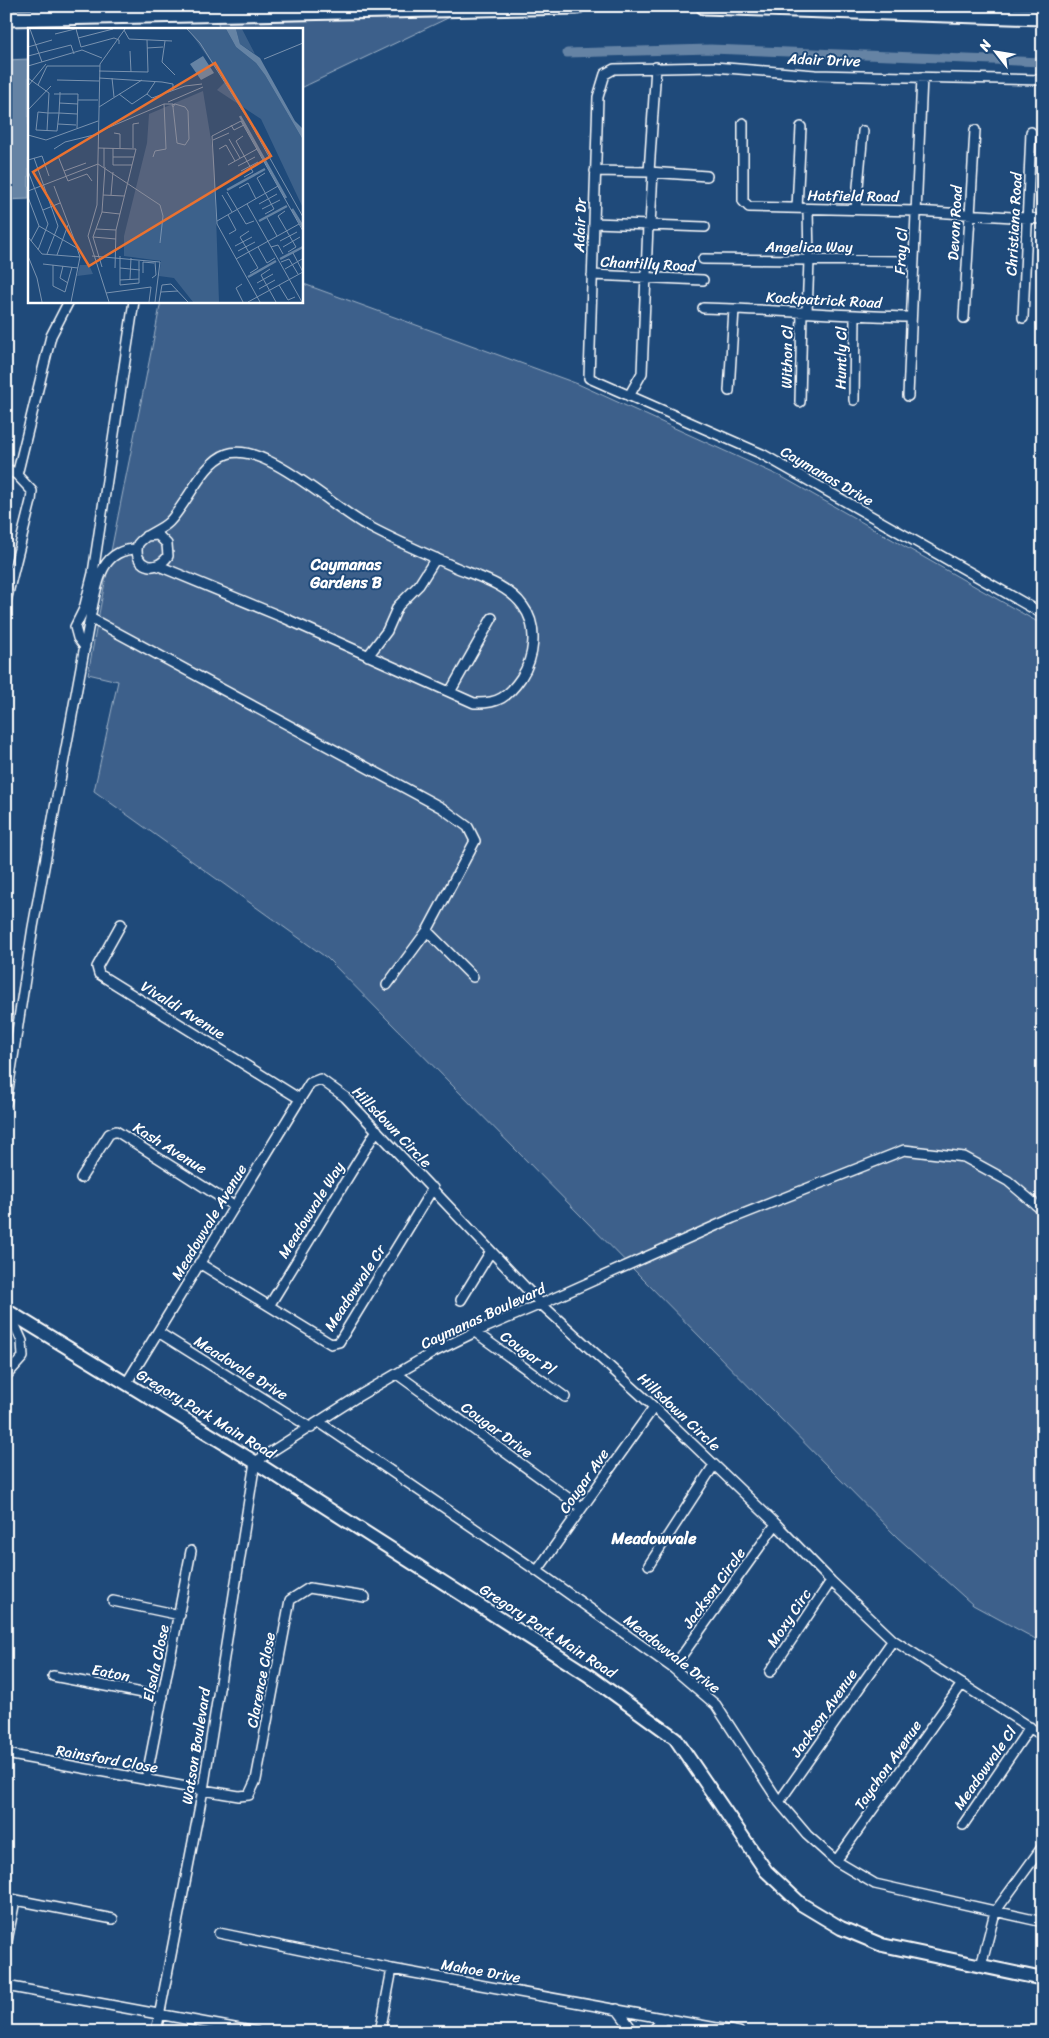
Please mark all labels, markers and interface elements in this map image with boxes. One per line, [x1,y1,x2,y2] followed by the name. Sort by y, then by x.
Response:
[28,28,302,302] inset map
[972,28,1022,78] north arrow
[972,35,999,57] text: N
[786,46,861,74] street label: Adair Drive
[998,171,1030,276] street label: Christiana Road
[807,182,900,210] street label: Hatfield Road
[940,184,970,261] street label: Devon Road
[566,196,594,254] street label: Adair Dr
[887,226,915,275] street label: Fray Cl
[764,234,853,260] street label: Angelica Way
[600,249,697,280] street label: Chantilly Road
[765,284,884,316] street label: Kockpatrick Road
[773,324,801,389] street label: Withon Cl
[827,326,855,390] street label: Huntly Cl
[775,439,879,513] street label: Caymanas Drive
[309,550,383,597] district label: Caymanas Gardens B
[136,974,230,1046] street label: Vivaldi Avenue
[346,1080,439,1175] street label: Hillsdown Circle
[128,1115,213,1181] street label: Kash Avenue
[271,1156,351,1264] street label: Meadowvale Way
[164,1159,254,1285] street label: Meadowvale Avenue
[317,1239,393,1337] street label: Meadowvale Cr
[416,1275,551,1356] street label: Caymanas Boulevard
[495,1324,562,1383] street label: Cougar Pl
[189,1329,294,1408] street label: Meadovale Drive
[131,1362,282,1467] street label: Gregory Park Main Road
[631,1366,727,1458] street label: Hillsdown Circle
[455,1395,539,1465] street label: Cougar Drive
[552,1443,616,1519] street label: Cougar Ave
[611,1524,697,1553] district label: Meadowvale
[675,1542,753,1635] street label: Jackson Circle
[474,1577,623,1686] street label: Gregory Park Main Road
[760,1583,819,1653] street label: Moxy Circ
[618,1608,727,1701] street label: Meadowvale Drive
[135,1622,177,1704] street label: Elsala Close
[239,1630,283,1730] street label: Clarence Close
[90,1657,132,1689] street label: Eaton
[783,1663,865,1764] street label: Jackson Avenue
[174,1685,218,1806] street label: Watson Boulevard
[847,1714,929,1816] street label: Taychon Avenue
[946,1720,1024,1815] street label: Meadowvale Cl
[54,1737,161,1781] street label: Rainsford Close
[439,1951,523,1991] street label: Mahoe Drive

